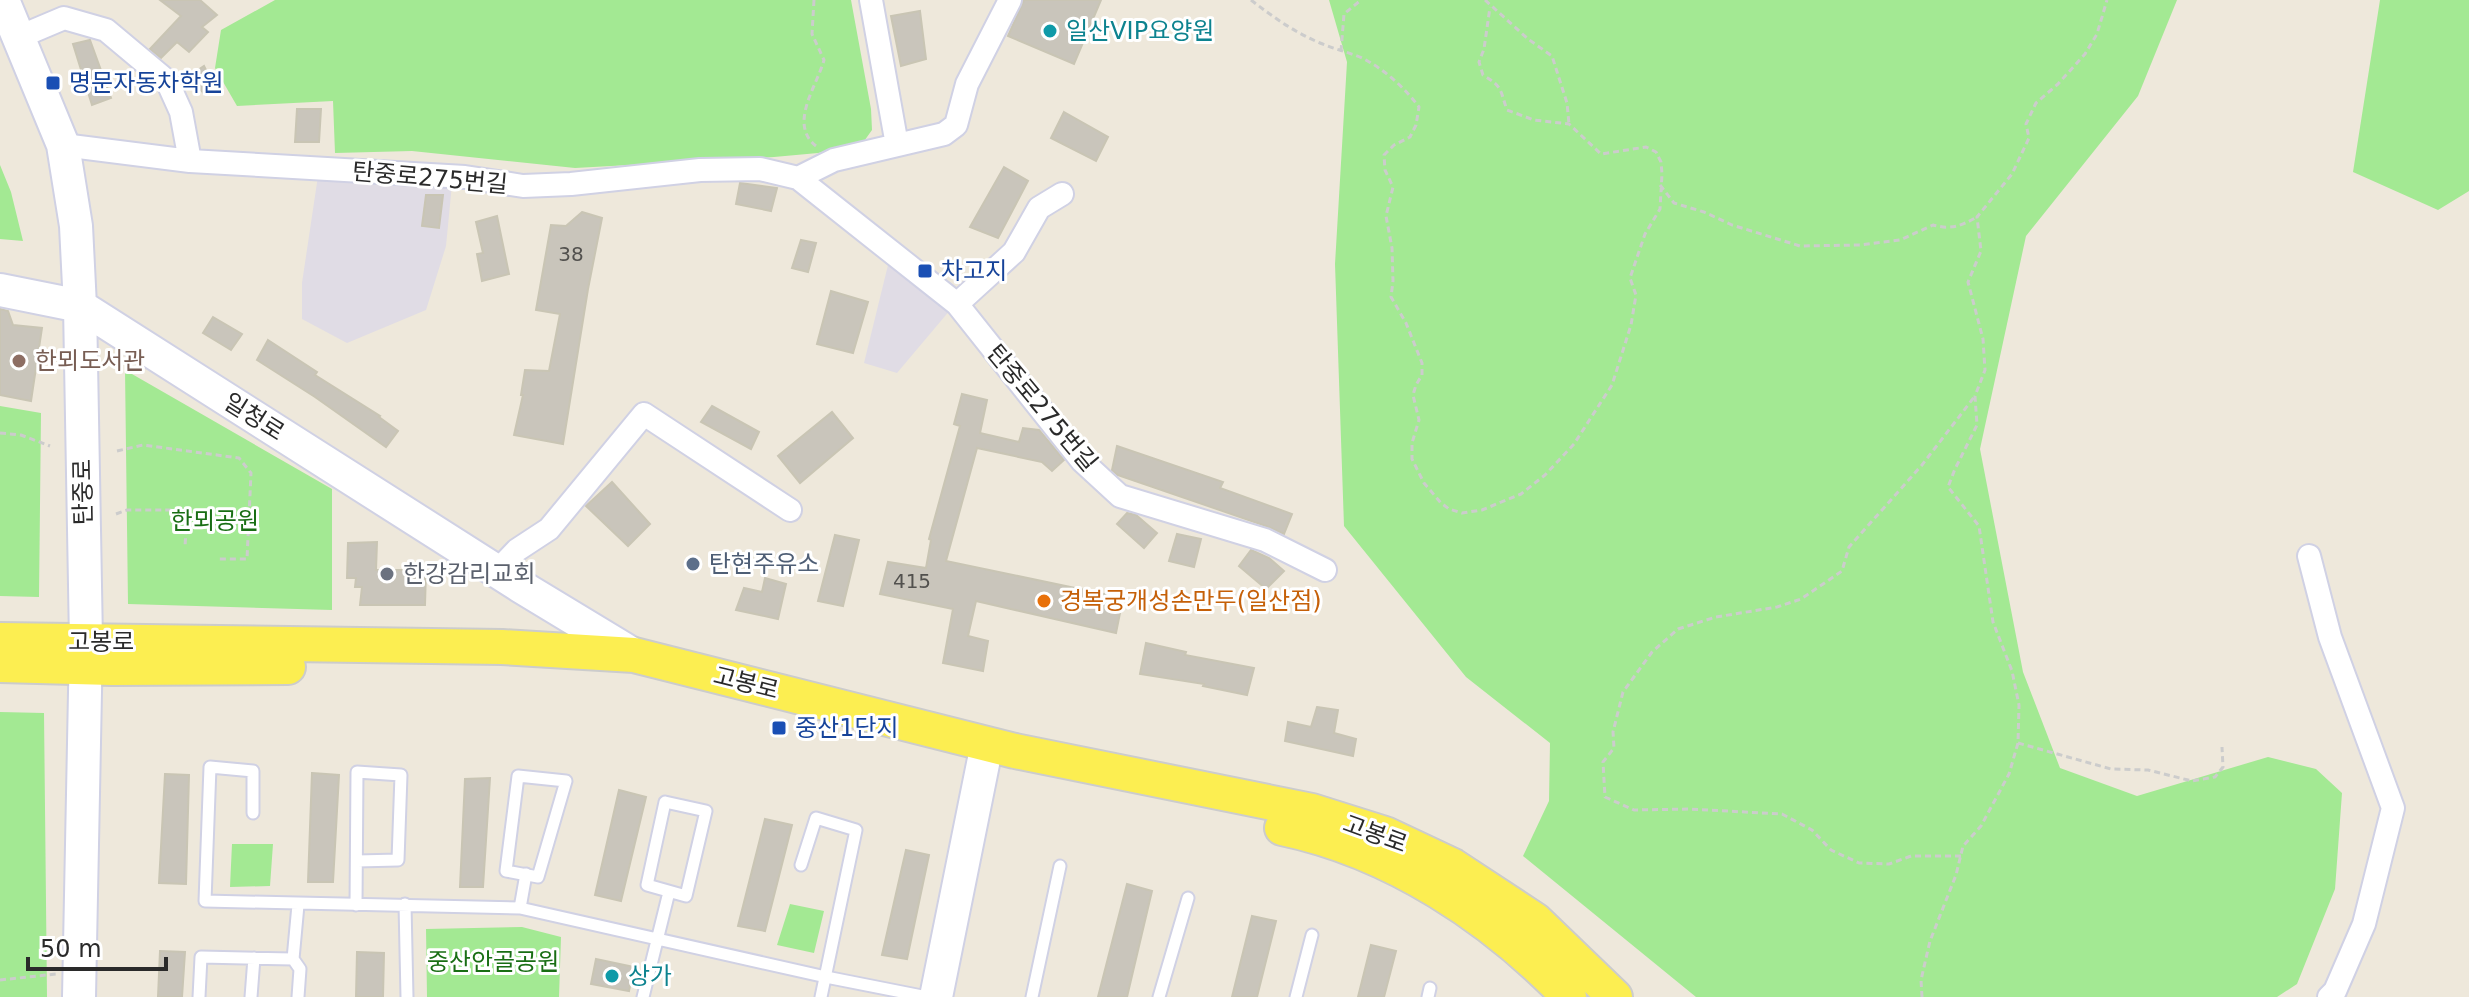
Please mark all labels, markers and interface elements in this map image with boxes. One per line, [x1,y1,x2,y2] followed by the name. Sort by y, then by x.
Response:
[1066,17,1214,45] place label: 일산VIP요양원
[1041,22,1059,40] marker: 일산VIP요양원
[69,69,224,97] place label: 명문자동차학원
[44,74,62,92] marker: 명문자동차학원
[351,157,509,199] street label: 탄중로275번길
[558,242,584,266] house number: 38
[941,257,1007,285] place label: 차고지
[916,262,934,280] marker: 차고지
[981,339,1103,477] street label: 탄중로275번길
[35,347,145,375] place label: 한뫼도서관
[10,352,28,370] marker: 한뫼도서관
[218,388,290,446] street label: 일청로
[68,459,98,525] street label: 탄중로
[171,507,259,535] park label: 한뫼공원
[709,550,819,578] place label: 탄현주유소
[684,555,702,573] marker: 탄현주유소
[403,560,535,588] place label: 한강감리교회
[378,565,396,583] marker: 한강감리교회
[893,569,931,593] house number: 415
[1060,587,1322,615] place label: 경복궁개성손만두(일산점)
[1035,592,1053,610] marker: 경복궁개성손만두(일산점)
[68,628,134,656] street label: 고봉로
[710,661,782,705] street label: 고봉로
[795,714,899,742] place label: 중산1단지
[770,719,788,737] marker: 중산1단지
[1339,810,1411,858] street label: 고봉로
[28,921,166,971] scale bar
[40,935,102,963] text: 50 m
[427,948,559,976] park label: 중산안골공원
[628,962,672,990] place label: 상가
[603,967,621,985] marker: 상가

